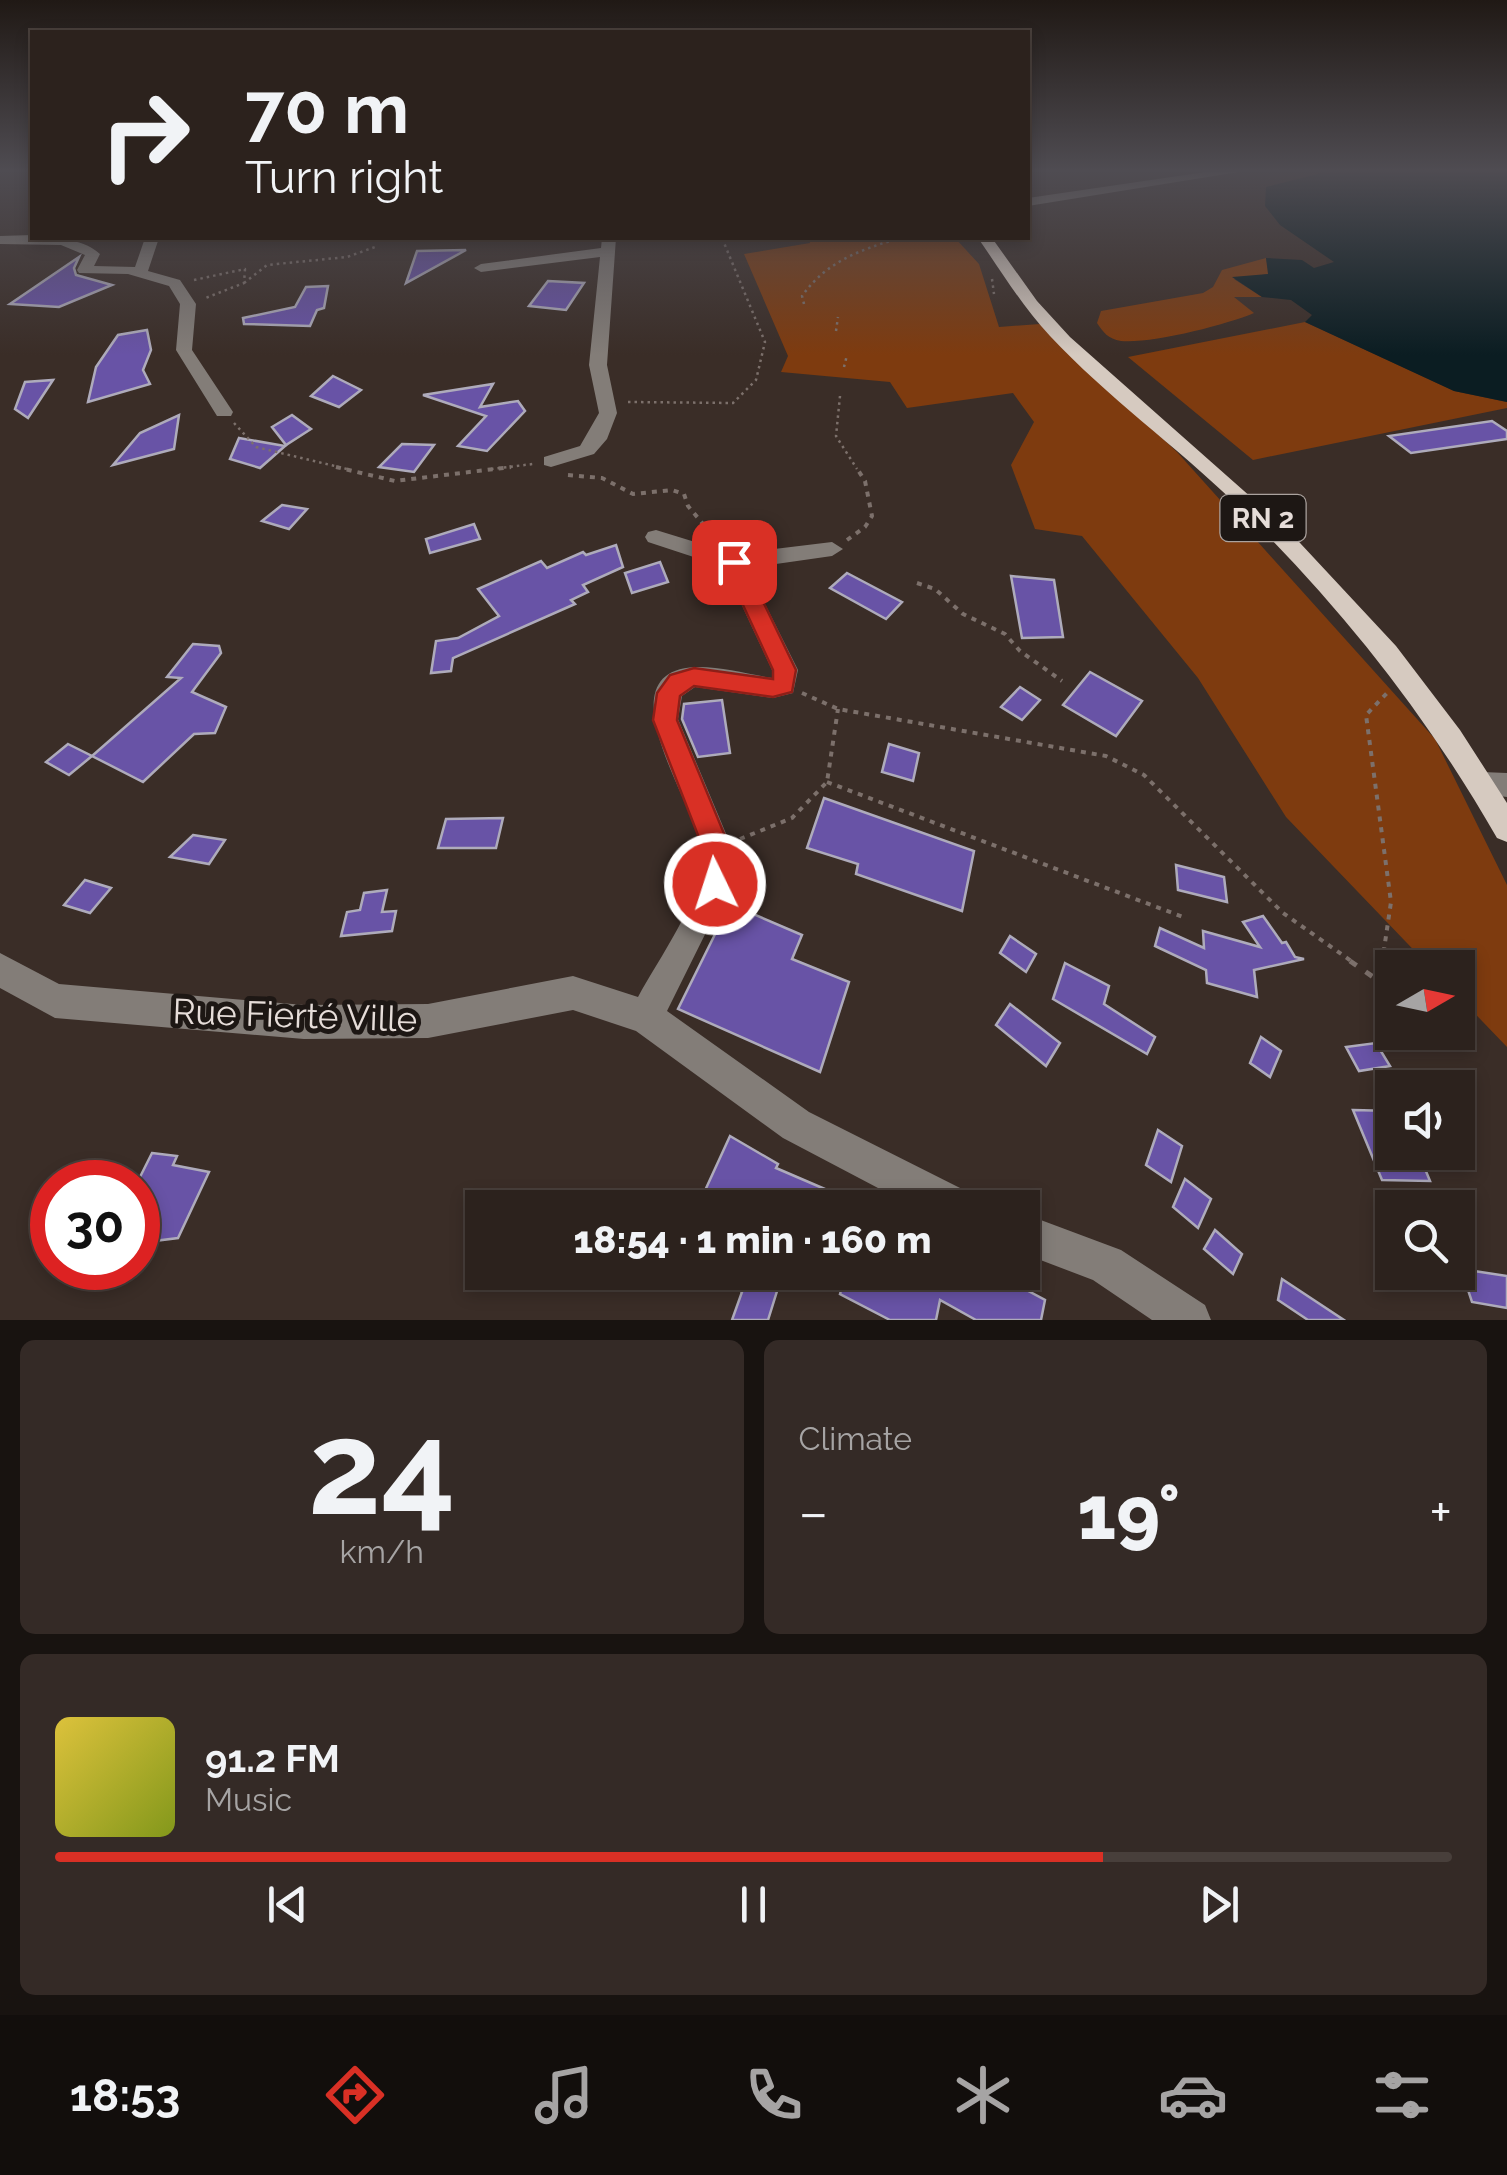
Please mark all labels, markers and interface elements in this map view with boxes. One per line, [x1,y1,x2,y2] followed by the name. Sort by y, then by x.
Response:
[245,67,409,149] text: 70 m
[80,70,210,200] icon: right
[245,151,443,204] text: Turn right
[1220,495,1306,541] road number: RN 2
[692,520,777,605] pin
[707,535,762,590] icon: arrive
[663,832,767,936] position arrow
[1375,950,1475,1050] north arrow
[1375,950,1475,1290] map controls
[172,990,418,1040] street label: Rue Fierté Ville
[1375,1070,1475,1170] button: sound
[30,1160,160,1290] speed limit sign: 30
[1375,1190,1475,1290] button: search
[574,1217,932,1262] text: 18:54 · 1 min · 160 m
[308,1392,456,1544] text: 24
[799,1420,912,1457] text: Climate
[1077,1468,1180,1557] text: 19°
[799,1480,828,1545] text: −
[1429,1480,1452,1545] text: +
[340,1533,424,1570] text: km/h
[205,1736,340,1781] text: 91.2 FM
[205,1781,292,1818] text: Music
[260,1877,315,1932] icon: previous
[726,1877,781,1932] icon: pause
[1192,1877,1247,1932] icon: next
[320,2060,390,2130] icon: directions
[529,2060,599,2130] icon: music
[739,2060,809,2130] icon: phone
[948,2060,1018,2130] icon: climate
[1158,2060,1228,2130] icon: car
[1367,2060,1437,2130] icon: filters
[70,2069,180,2122] text: 18:53

